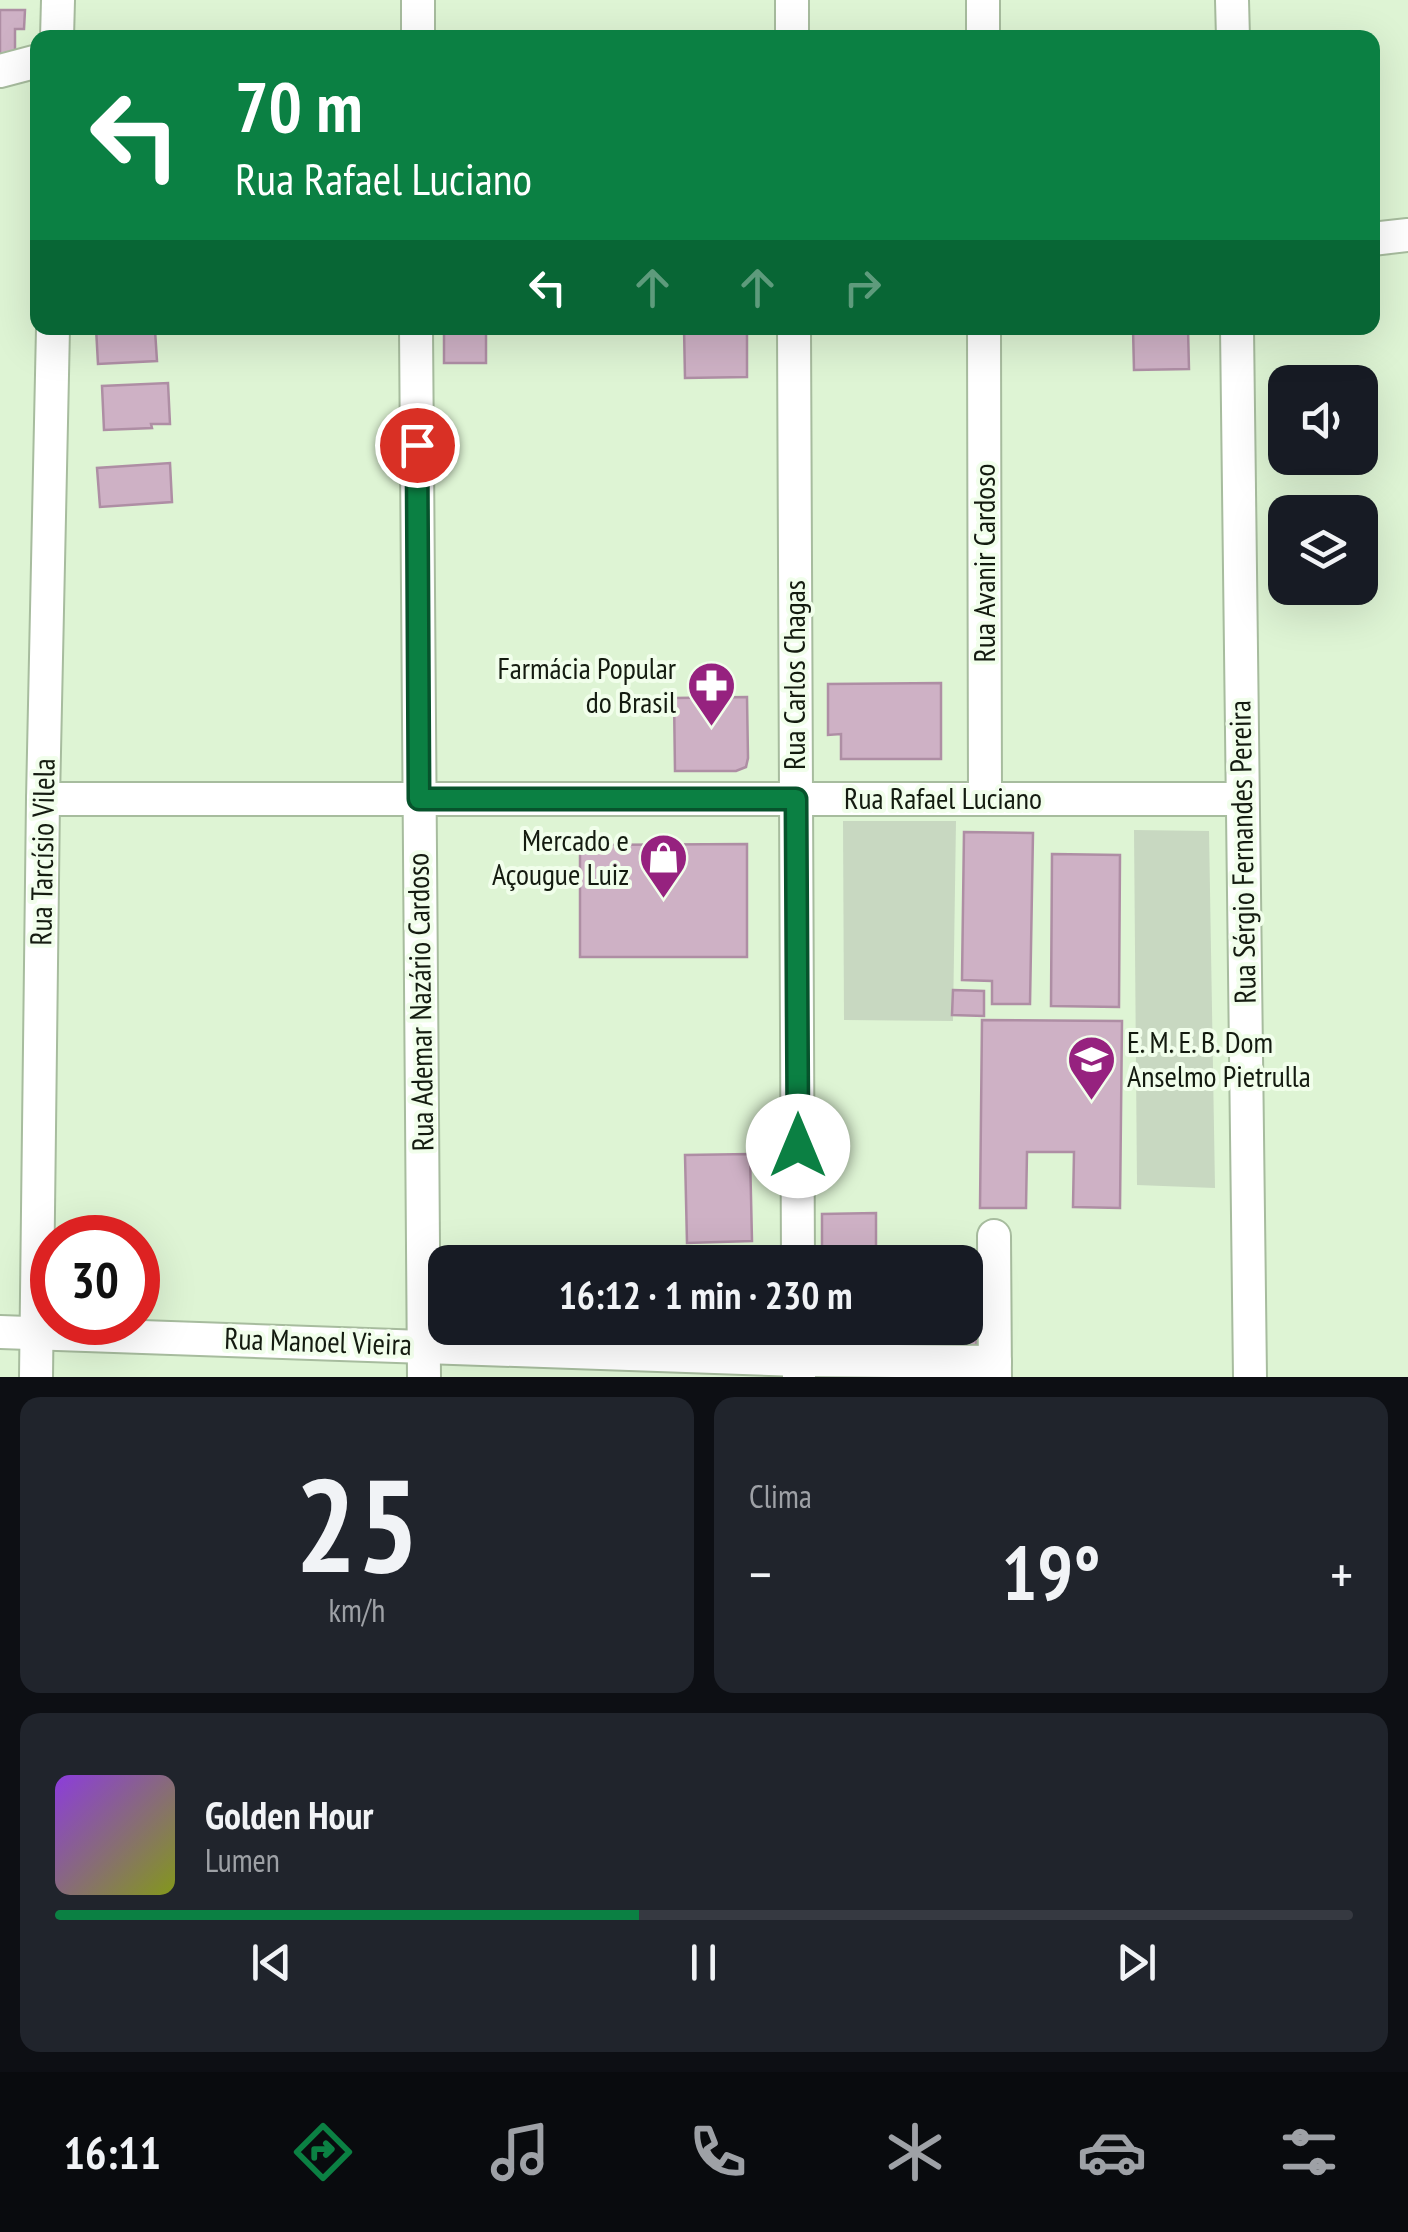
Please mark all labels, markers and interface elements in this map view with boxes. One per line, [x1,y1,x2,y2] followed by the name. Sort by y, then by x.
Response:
[235,61,363,151] text: 70 m
[70,70,200,200] icon: left
[235,149,532,207] text: Rua Rafael Luciano
[520,260,575,315] icon: left
[625,260,680,315] icon: ahead
[730,260,785,315] icon: ahead
[835,260,890,315] icon: right
[1268,365,1378,605] map controls
[1268,365,1378,475] button: sound
[375,403,460,488] pin
[390,418,445,473] icon: arrive
[964,464,1003,662] street label: Rua Avanir Cardoso
[1268,495,1378,605] button: layers
[774,580,813,770] street label: Rua Carlos Chagas
[497,648,677,721] place label: Farmácia Popular do Brasil
[685,660,737,728] pharmacy icon: Farmácia Popular do Brasil
[1219,700,1264,1004] street label: Rua Sérgio Fernandes Pereira
[20,758,63,946] street label: Rua Tarcísio Vilela
[844,778,1042,817] street label: Rua Rafael Luciano
[492,820,629,893] place label: Mercado e Açougue Luiz
[638,832,690,900] shop icon: Mercado e Açougue Luiz
[397,853,442,1151] street label: Rua Ademar Nazário Cardoso
[1127,1022,1311,1095] place label: E. M. E. B. Dom Anselmo Pietrulla
[1066,1034,1118,1102] school or university icon: E. M. E. B. Dom Anselmo Pietrulla
[746,1094,850,1198] position arrow
[30,1215,160,1345] speed limit sign: 30
[559,1270,852,1319] text: 16:12 · 1 min · 230 m
[224,1318,412,1363] street label: Rua Manoel Vieira
[295,1440,419,1608] text: 25
[749,1475,812,1517] text: Clima
[1001,1524,1101,1621] text: 19°
[749,1538,772,1609] text: −
[1330,1538,1353,1609] text: +
[329,1589,385,1631] text: km/h
[205,1790,374,1839] text: Golden Hour
[205,1839,280,1881] text: Lumen
[244,1935,299,1990] icon: previous
[676,1935,731,1990] icon: pause
[1109,1935,1164,1990] icon: next
[288,2117,358,2187] icon: directions
[485,2117,555,2187] icon: music
[683,2117,753,2187] icon: phone
[880,2117,950,2187] icon: climate
[1077,2117,1147,2187] icon: car
[1274,2117,1344,2187] icon: filters
[64,2123,161,2181] text: 16:11

